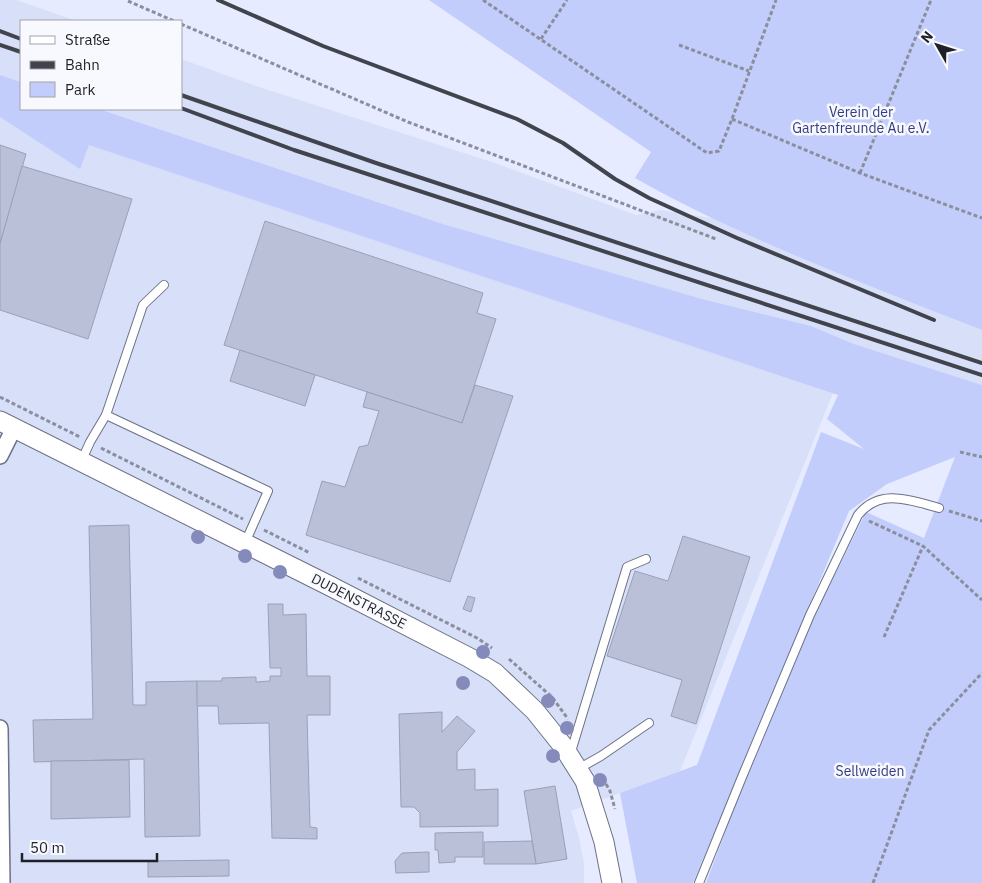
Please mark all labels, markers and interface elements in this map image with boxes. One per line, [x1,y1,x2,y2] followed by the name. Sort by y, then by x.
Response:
[20,20,182,110] legend
[912,20,962,70] north arrow
[917,27,937,46] text: N
[65,30,110,49] text: Straße
[65,55,100,74] text: Bahn
[65,80,95,99] text: Park
[792,103,930,137] park label: Verein der Gartenfreunde Au e.V.
[308,569,410,633] street label: DUDENSTRASSE
[836,762,904,780] park label: Sellweiden
[22,830,158,862] scale bar
[30,838,65,857] text: 50 m

